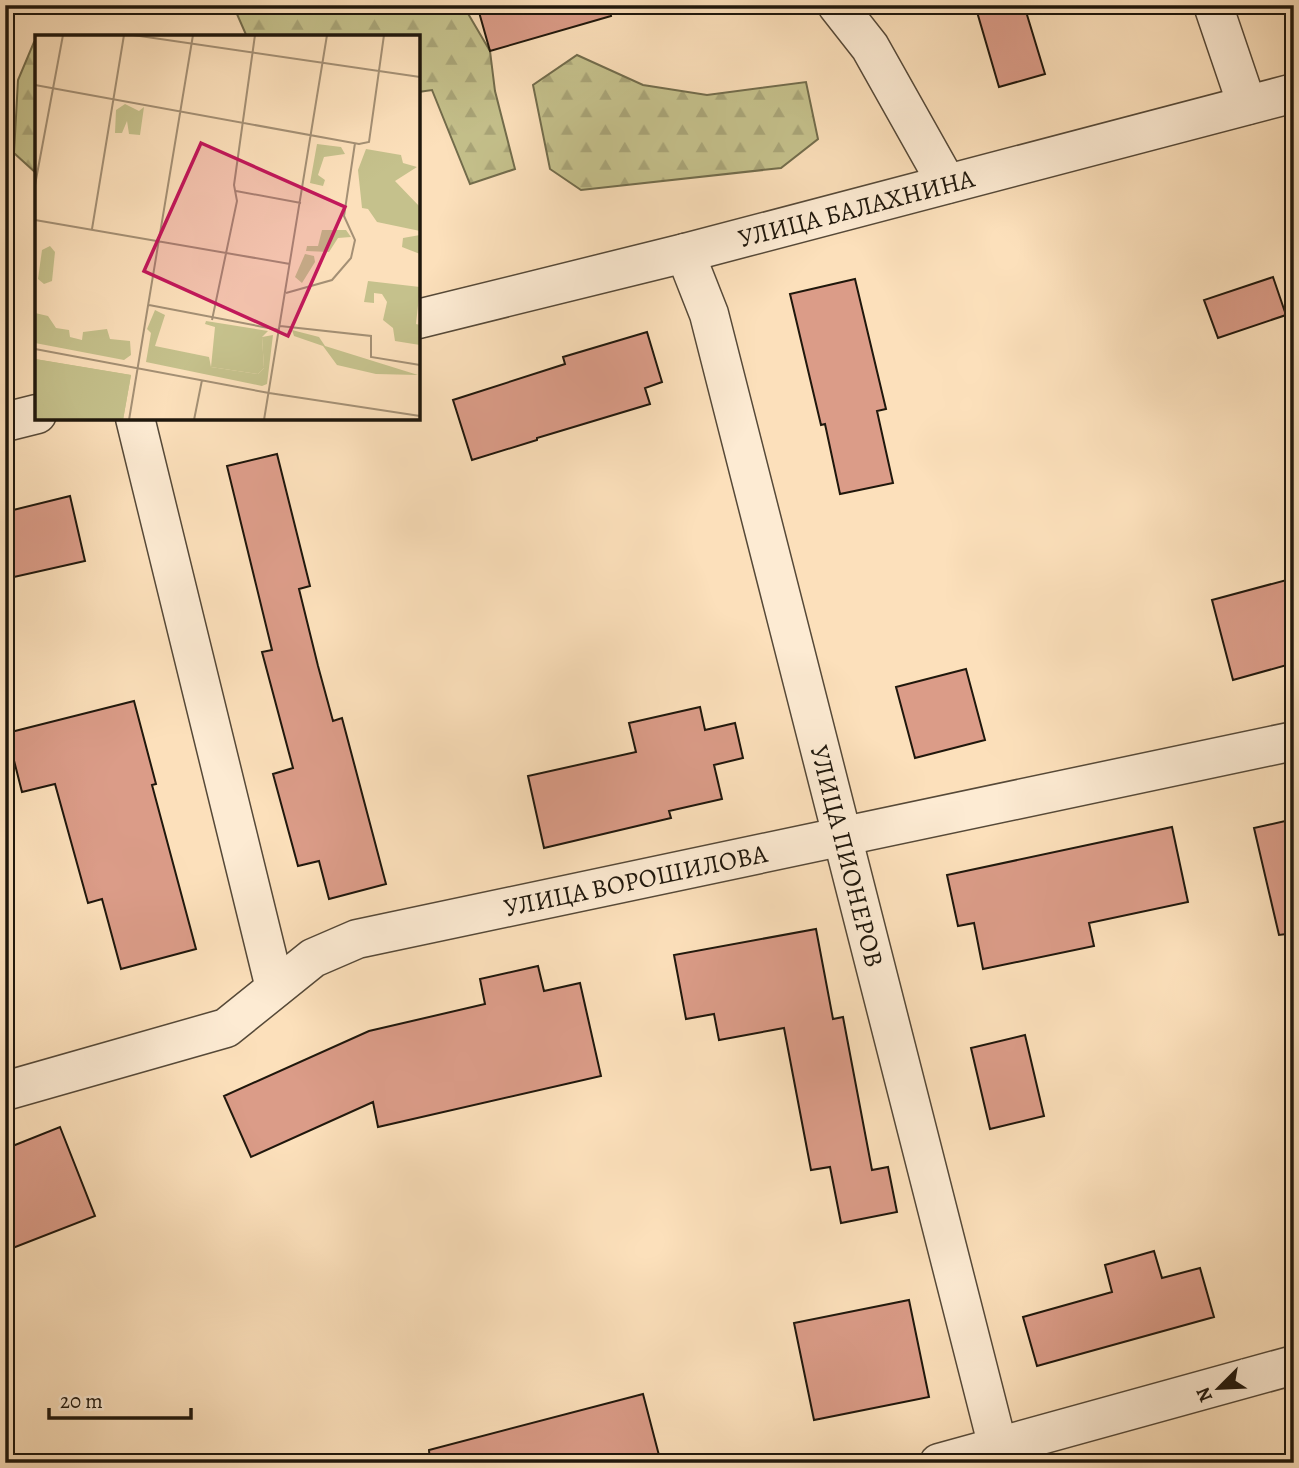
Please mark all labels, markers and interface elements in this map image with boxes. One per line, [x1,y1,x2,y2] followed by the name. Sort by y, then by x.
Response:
[35,35,420,420] inset map
[734,160,979,256] street label: УЛИЦА БАЛАХНИНА
[802,741,892,971] street label: УЛИЦА ПИОНЕРОВ
[501,835,771,925] street label: УЛИЦА ВОРОШИЛОВА
[1184,1352,1254,1422] north arrow
[49,1377,191,1421] scale bar
[1190,1383,1219,1406] text: N
[60,1387,103,1415] text: 20 m

